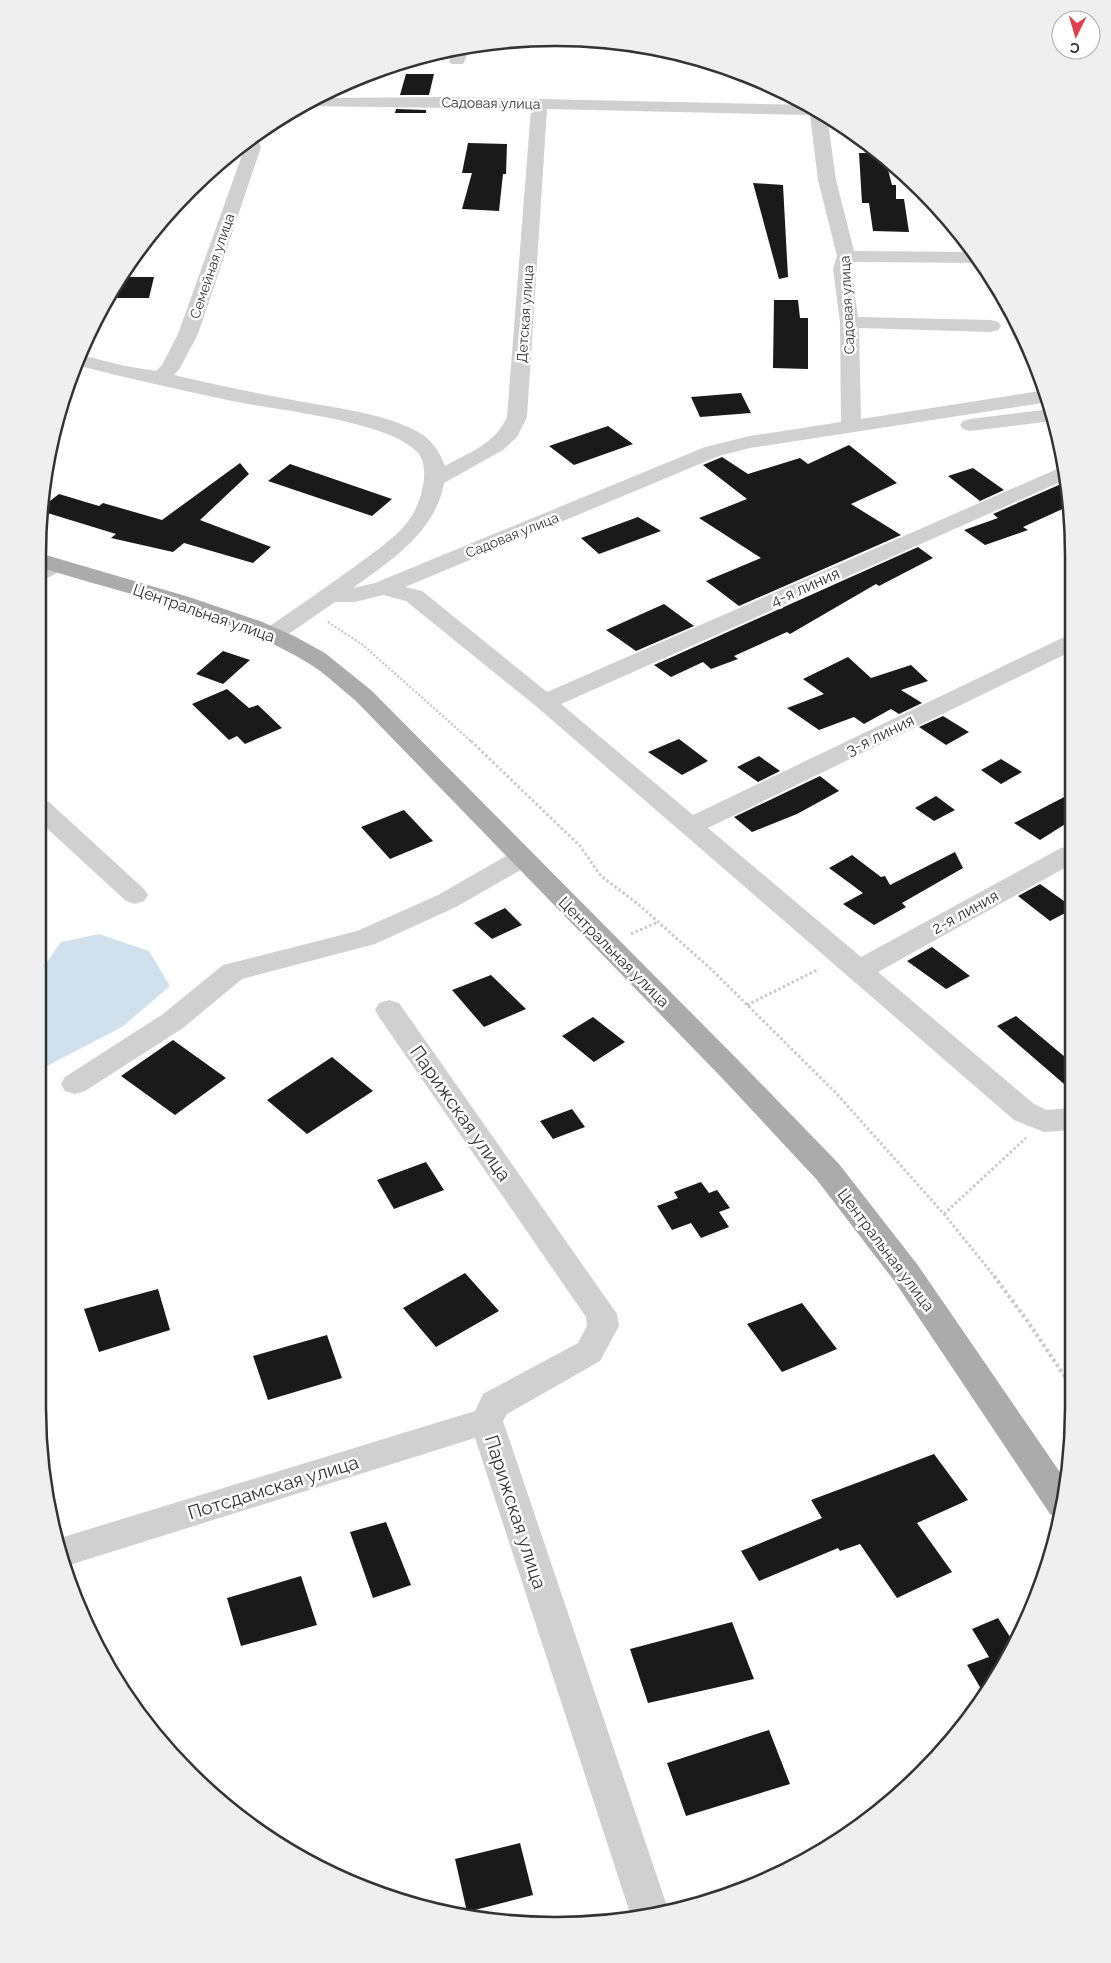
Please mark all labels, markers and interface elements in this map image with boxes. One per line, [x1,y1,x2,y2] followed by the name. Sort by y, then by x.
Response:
[1051,10,1101,60] north arrow
[1069,40,1080,56] text: С
[441,94,541,112] street label: Садовая улица
[187,211,237,321] street label: Семейная улица
[836,255,858,355] street label: Садовая улица
[514,265,536,363] street label: Детская улица
[463,509,561,561] street label: Садовая улица
[768,563,842,611] street label: 4-я линия
[131,580,277,646] street label: Центральная улица
[843,710,917,760] street label: 3-я линия
[928,886,1002,938] street label: 2-я линия
[555,893,673,1011] street label: Центральная улица
[406,1041,516,1185] street label: Парижская улица
[834,1185,938,1315] street label: Центральная улица
[481,1432,551,1592] street label: Парижская улица
[185,1451,361,1523] street label: Потсдамская улица

